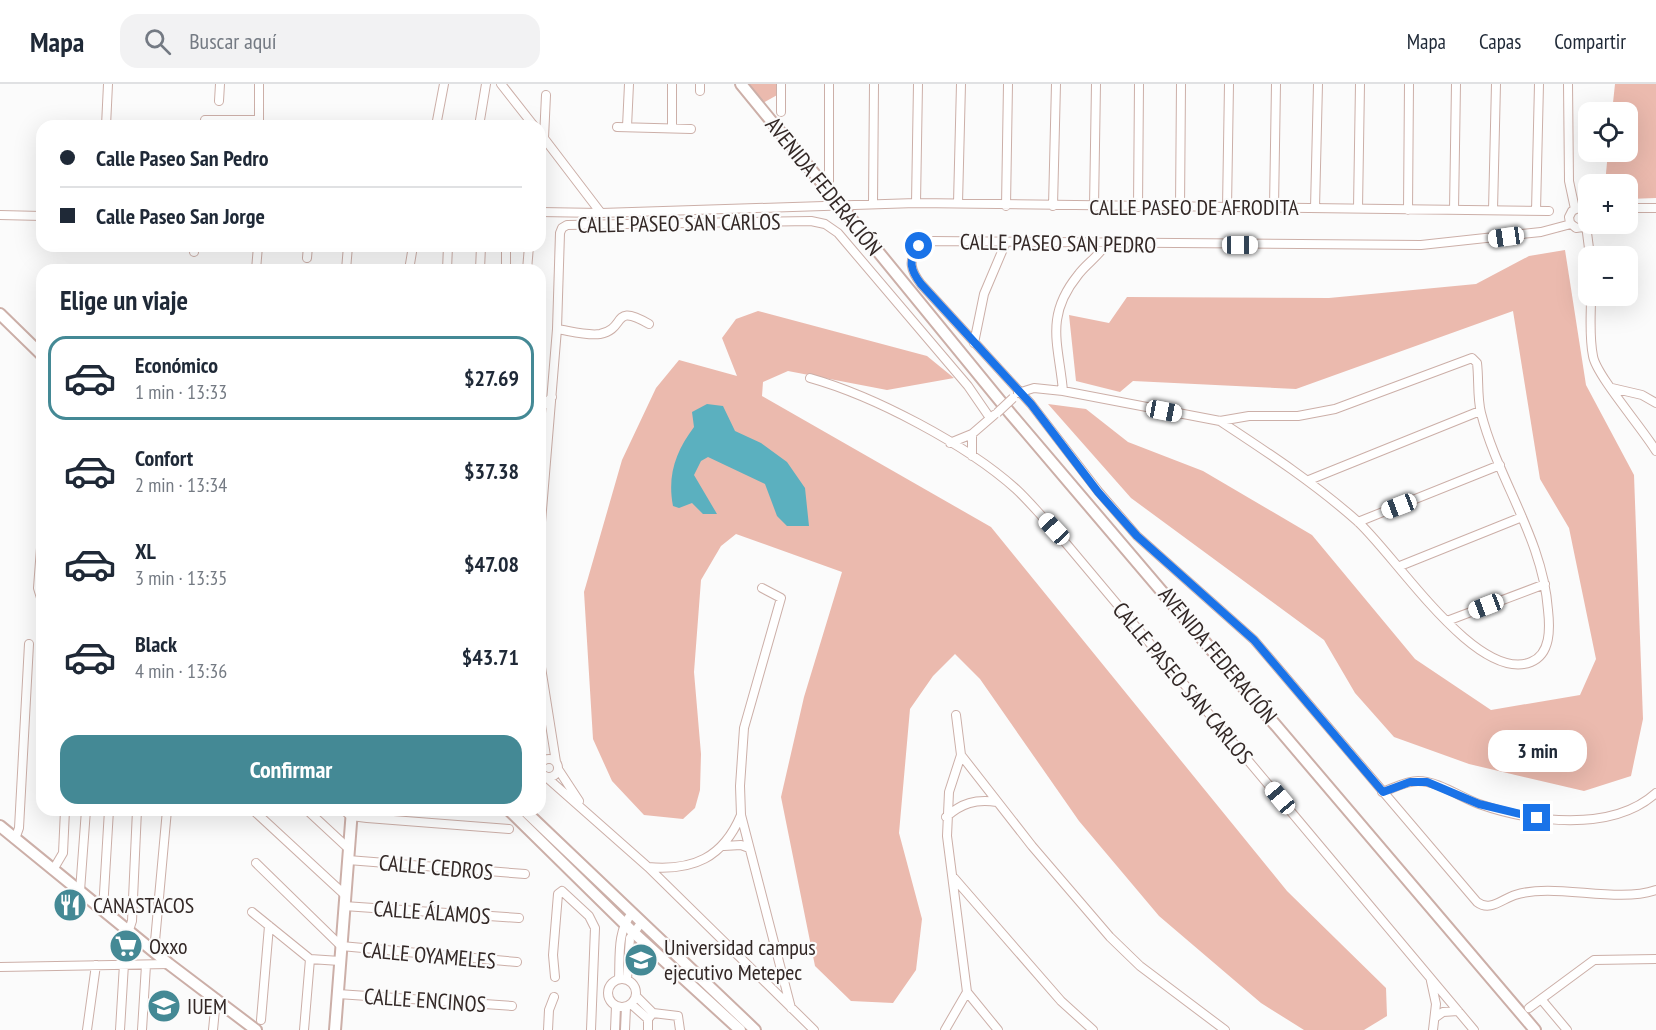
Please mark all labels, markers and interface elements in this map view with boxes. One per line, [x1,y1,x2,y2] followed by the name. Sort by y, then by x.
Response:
[120,14,540,68] search box
[30,23,84,60] text: Mapa
[141,25,174,58] icon: search
[189,27,277,55] text: Buscar aquí
[1407,28,1446,55] text: Mapa
[1479,28,1521,55] text: Capas
[1554,28,1626,55] text: Compartir
[1578,102,1638,306] map controls
[1578,102,1638,162] button: locate
[760,111,888,261] street label: AVENIDA FEDERACIÓN
[96,144,268,172] text: Calle Paseo San Pedro
[1578,174,1638,234] button: +
[1089,193,1299,221] street label: CALLE PASEO DE AFRODITA
[96,202,265,230] text: Calle Paseo San Jorge
[577,207,781,239] street label: CALLE PASEO SAN CARLOS
[1487,226,1525,248] car
[960,227,1156,259] street label: CALLE PASEO SAN PEDRO
[905,232,932,259] route start
[1222,236,1258,254] car
[1578,246,1638,306] button: −
[60,283,188,317] text: Elige un viaje
[63,351,117,405] icon: car
[135,351,218,379] text: Económico
[464,364,519,392] text: $27.69
[135,379,227,405] text: 1 min · 13:33
[1145,399,1183,423] car
[63,444,117,498] icon: car
[135,444,193,472] text: Confort
[464,457,519,485] text: $37.38
[135,472,227,498] text: 2 min · 13:34
[1379,491,1419,521] car
[1035,510,1073,548] car
[63,537,117,591] icon: car
[135,537,156,565] text: XL
[464,550,519,578] text: $47.08
[135,565,227,591] text: 3 min · 13:35
[1153,581,1283,729] street label: AVENIDA FEDERACIÓN
[1466,591,1506,621] car
[1107,596,1259,770] street label: CALLE PASEO SAN CARLOS
[63,630,117,684] icon: car
[135,630,177,658] text: Black
[462,643,519,671] text: $43.71
[135,658,227,684] text: 4 min · 13:36
[1488,731,1586,773] callout: 3 min
[60,735,522,804] button: Confirmar
[1517,738,1558,764] text: 3 min
[1262,778,1298,818] car
[1523,804,1550,831] route end
[378,848,494,886] street label: CALLE CEDROS
[52,887,88,923] restaurant icon: CANASTACOS
[93,891,194,919] place label: CANASTACOS
[373,894,491,930] street label: CALLE ÁLAMOS
[108,928,144,964] supermarket icon: Oxxo
[149,932,188,960] place label: Oxxo
[664,933,816,986] place label: Universidad campus ejecutivo Metepec
[361,935,497,975] street label: CALLE OYAMELES
[623,942,659,978] school or university icon: Universidad campus ejecutivo Metepec
[363,982,487,1018] street label: CALLE ENCINOS
[146,988,182,1024] school or university icon: IUEM
[187,992,227,1020] place label: IUEM

